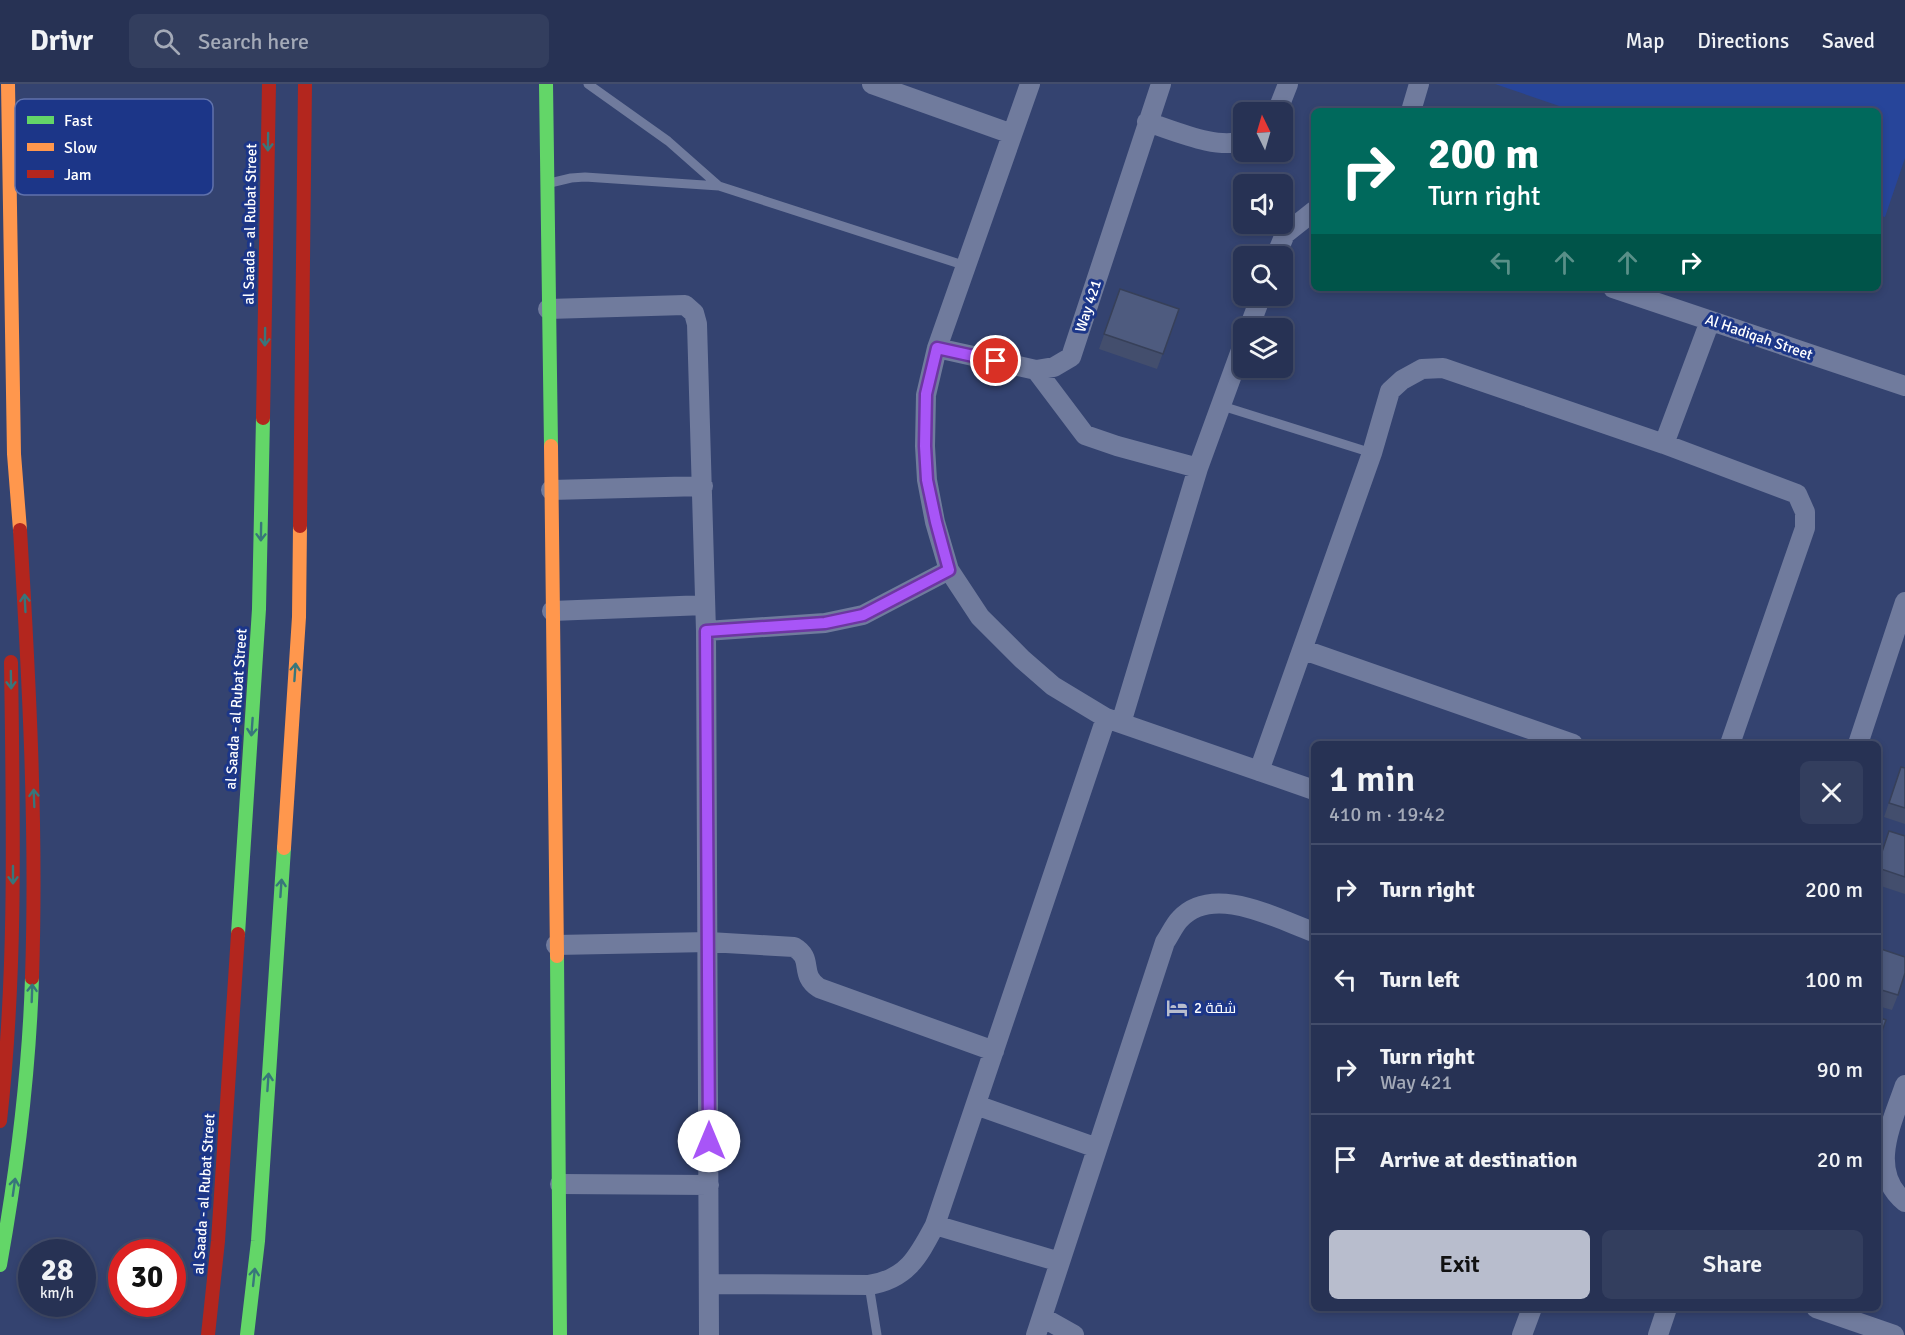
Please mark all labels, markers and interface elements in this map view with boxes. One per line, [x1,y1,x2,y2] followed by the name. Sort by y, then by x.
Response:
[129,14,549,68] search box
[30,24,93,58] text: Drivr
[150,25,183,58] icon: search
[198,28,309,55] text: Search here
[1626,28,1664,54] text: Map
[1697,28,1789,54] text: Directions
[1822,28,1875,54] text: Saved
[15,99,213,195] legend
[1233,102,1293,162] north arrow
[1233,102,1293,378] map controls
[64,111,93,131] text: Fast
[1428,129,1539,180] text: 200 m
[263,132,274,152] one-way arrow
[1329,132,1407,210] icon: right
[64,138,98,158] text: Slow
[240,143,260,305] street label: al Saada - al Rubat Street
[64,165,92,185] text: Jam
[1233,174,1293,234] button: sound
[1428,180,1541,213] text: Turn right
[1233,246,1293,306] button: search
[1485,246,1518,279] icon: left
[1548,246,1581,279] icon: ahead
[1611,246,1644,279] icon: ahead
[1674,246,1707,279] icon: right
[1071,277,1105,335] street label: Way 421
[1703,310,1815,364] street label: Al Hadiqah Street
[1233,318,1293,378] button: layers
[259,327,270,347] one-way arrow
[970,335,1021,386] pin
[979,344,1012,377] icon: arrive
[255,522,267,542] one-way arrow
[19,593,30,613] one-way arrow
[221,628,251,790] street label: al Saada - al Rubat Street
[290,663,301,683] one-way arrow
[5,670,17,690] one-way arrow
[246,717,257,737] one-way arrow
[1329,757,1415,802] text: 1 min
[1800,761,1863,824] button: close
[28,788,40,808] one-way arrow
[1329,802,1445,827] text: 410 m · 19:42
[7,865,19,885] one-way arrow
[1329,873,1362,906] icon: right
[1380,876,1475,903] text: Turn right
[1805,876,1863,903] text: 200 m
[276,878,287,898] one-way arrow
[1329,963,1362,996] icon: left
[1380,966,1460,993] text: Turn left
[1805,966,1863,993] text: 100 m
[27,983,38,1003] one-way arrow
[1165,996,1189,1020] hotel icon: شقة 2
[1194,999,1236,1017] place label: شقة 2
[1380,1043,1475,1070] text: Turn right
[1329,1053,1362,1086] icon: right
[1817,1056,1863,1083] text: 90 m
[1380,1070,1452,1095] text: Way 421
[263,1073,274,1093] one-way arrow
[677,1109,741,1173] position arrow
[189,1113,219,1275] street label: al Saada - al Rubat Street
[1329,1143,1362,1176] icon: arrive
[1380,1146,1577,1173] text: Arrive at destination
[1817,1146,1863,1173] text: 20 m
[8,1177,19,1197] one-way arrow
[1329,1230,1590,1299] button: Exit
[1602,1230,1863,1299] button: Share
[108,1239,186,1317] speed limit sign: 30
[41,1252,73,1289] text: 28
[249,1267,260,1287] one-way arrow
[40,1284,74,1302] text: km/h

